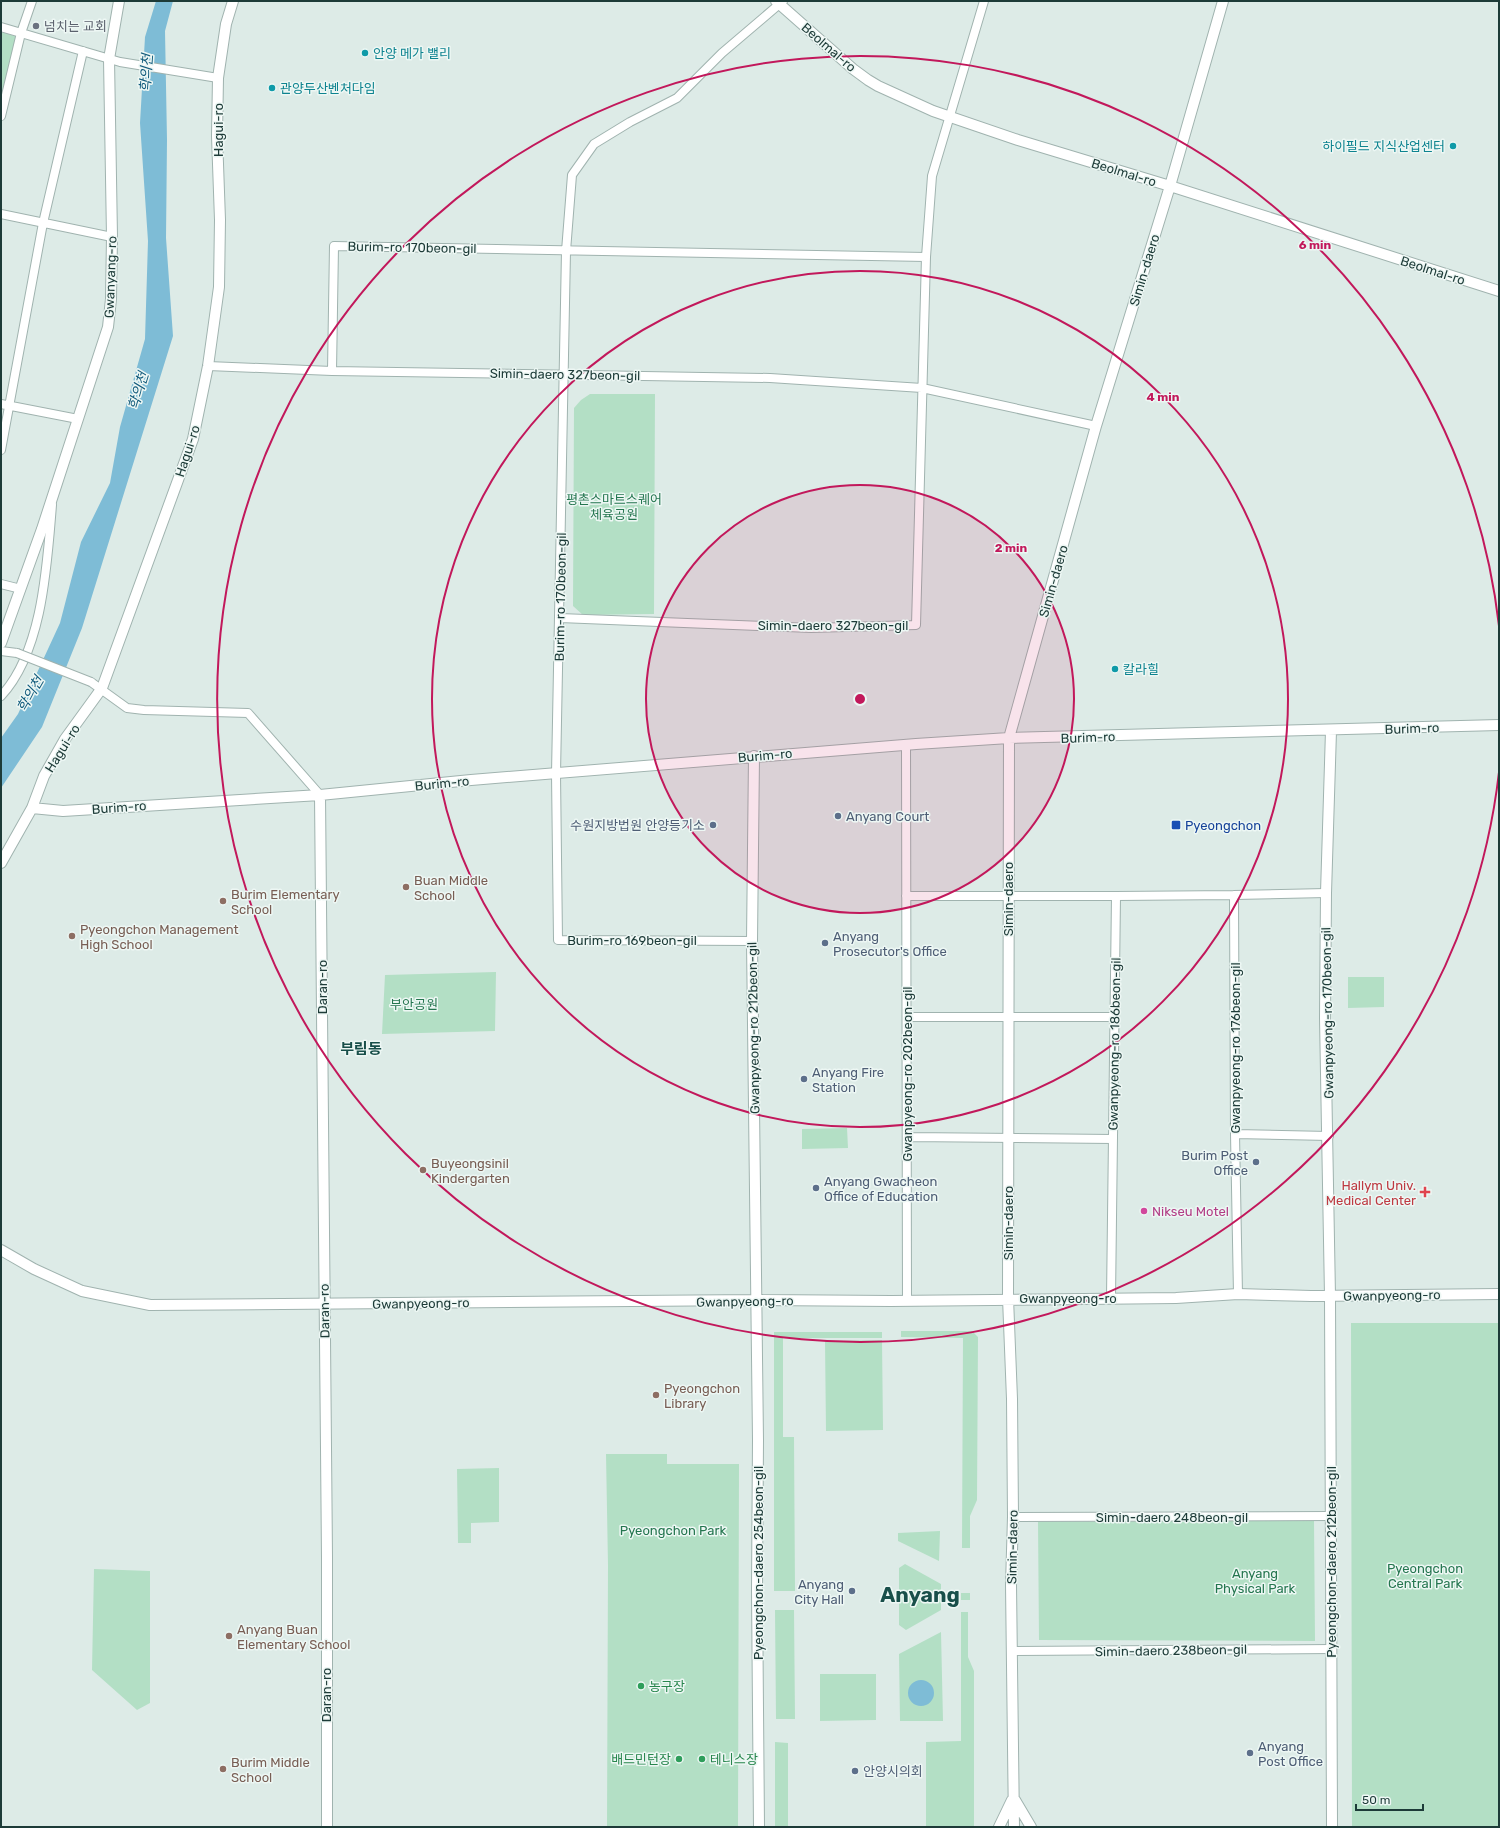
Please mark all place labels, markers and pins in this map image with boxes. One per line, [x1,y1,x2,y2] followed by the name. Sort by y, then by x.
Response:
[44,19,107,34] place label: 넘치는 교회
[31,21,41,31] marker: 넘치는 교회
[373,46,451,61] place label: 안양 메가 밸리
[360,48,370,58] marker: 안양 메가 밸리
[280,81,376,96] place label: 관양두산벤처다임
[267,83,277,93] marker: 관양두산벤처다임
[1322,139,1445,154] place label: 하이필드 지식산업센터
[1448,141,1458,151] marker: 하이필드 지식산업센터
[1123,662,1159,677] place label: 칼라힐
[1110,664,1120,674] marker: 칼라힐
[853,692,867,706] centre of rings
[846,809,929,825] place label: Anyang Court
[833,811,843,821] marker: Anyang Court
[570,818,705,833] place label: 수원지방법원 안양등기소
[1185,818,1261,834] place label: Pyeongchon
[1170,819,1182,831] marker: Pyeongchon
[708,820,718,830] marker: 수원지방법원 안양등기소
[414,873,488,903] place label: Buan Middle School
[401,882,411,892] marker: Buan Middle School
[231,887,340,917] place label: Burim Elementary School
[218,896,228,906] marker: Burim Elementary School
[80,922,239,953] place label: Pyeongchon Management High School
[833,929,947,959] place label: Anyang Prosecutor's Office
[67,931,77,941] marker: Pyeongchon Management High School
[820,938,830,948] marker: Anyang Prosecutor's Office
[812,1065,884,1095] place label: Anyang Fire Station
[799,1074,809,1084] marker: Anyang Fire Station
[1181,1148,1248,1178] place label: Burim Post Office
[431,1156,510,1187] place label: Buyeongsinil Kindergarten
[1251,1157,1261,1167] marker: Burim Post Office
[418,1165,428,1175] marker: Buyeongsinil Kindergarten
[824,1174,938,1204] place label: Anyang Gwacheon Office of Education
[1326,1178,1416,1208] place label: Hallym Univ. Medical Center
[811,1183,821,1193] marker: Anyang Gwacheon Office of Education
[1419,1186,1431,1198] marker: Hallym Univ. Medical Center
[1152,1204,1229,1219] place label: Nikseu Motel
[1139,1206,1149,1216] marker: Nikseu Motel
[664,1381,740,1411] place label: Pyeongchon Library
[651,1390,661,1400] marker: Pyeongchon Library
[794,1577,844,1607] place label: Anyang City Hall
[847,1586,857,1596] marker: Anyang City Hall
[237,1622,350,1652] place label: Anyang Buan Elementary School
[224,1631,234,1641] marker: Anyang Buan Elementary School
[649,1679,685,1694] place label: 농구장
[636,1681,646,1691] marker: 농구장
[1258,1739,1323,1769] place label: Anyang Post Office
[1245,1748,1255,1758] marker: Anyang Post Office
[611,1752,671,1767] place label: 배드민턴장
[710,1752,758,1767] place label: 테니스장
[674,1754,684,1764] marker: 배드민턴장
[697,1754,707,1764] marker: 테니스장
[231,1755,310,1785] place label: Burim Middle School
[218,1764,228,1774] marker: Burim Middle School
[863,1764,923,1779] place label: 안양시의회
[850,1766,860,1776] marker: 안양시의회

